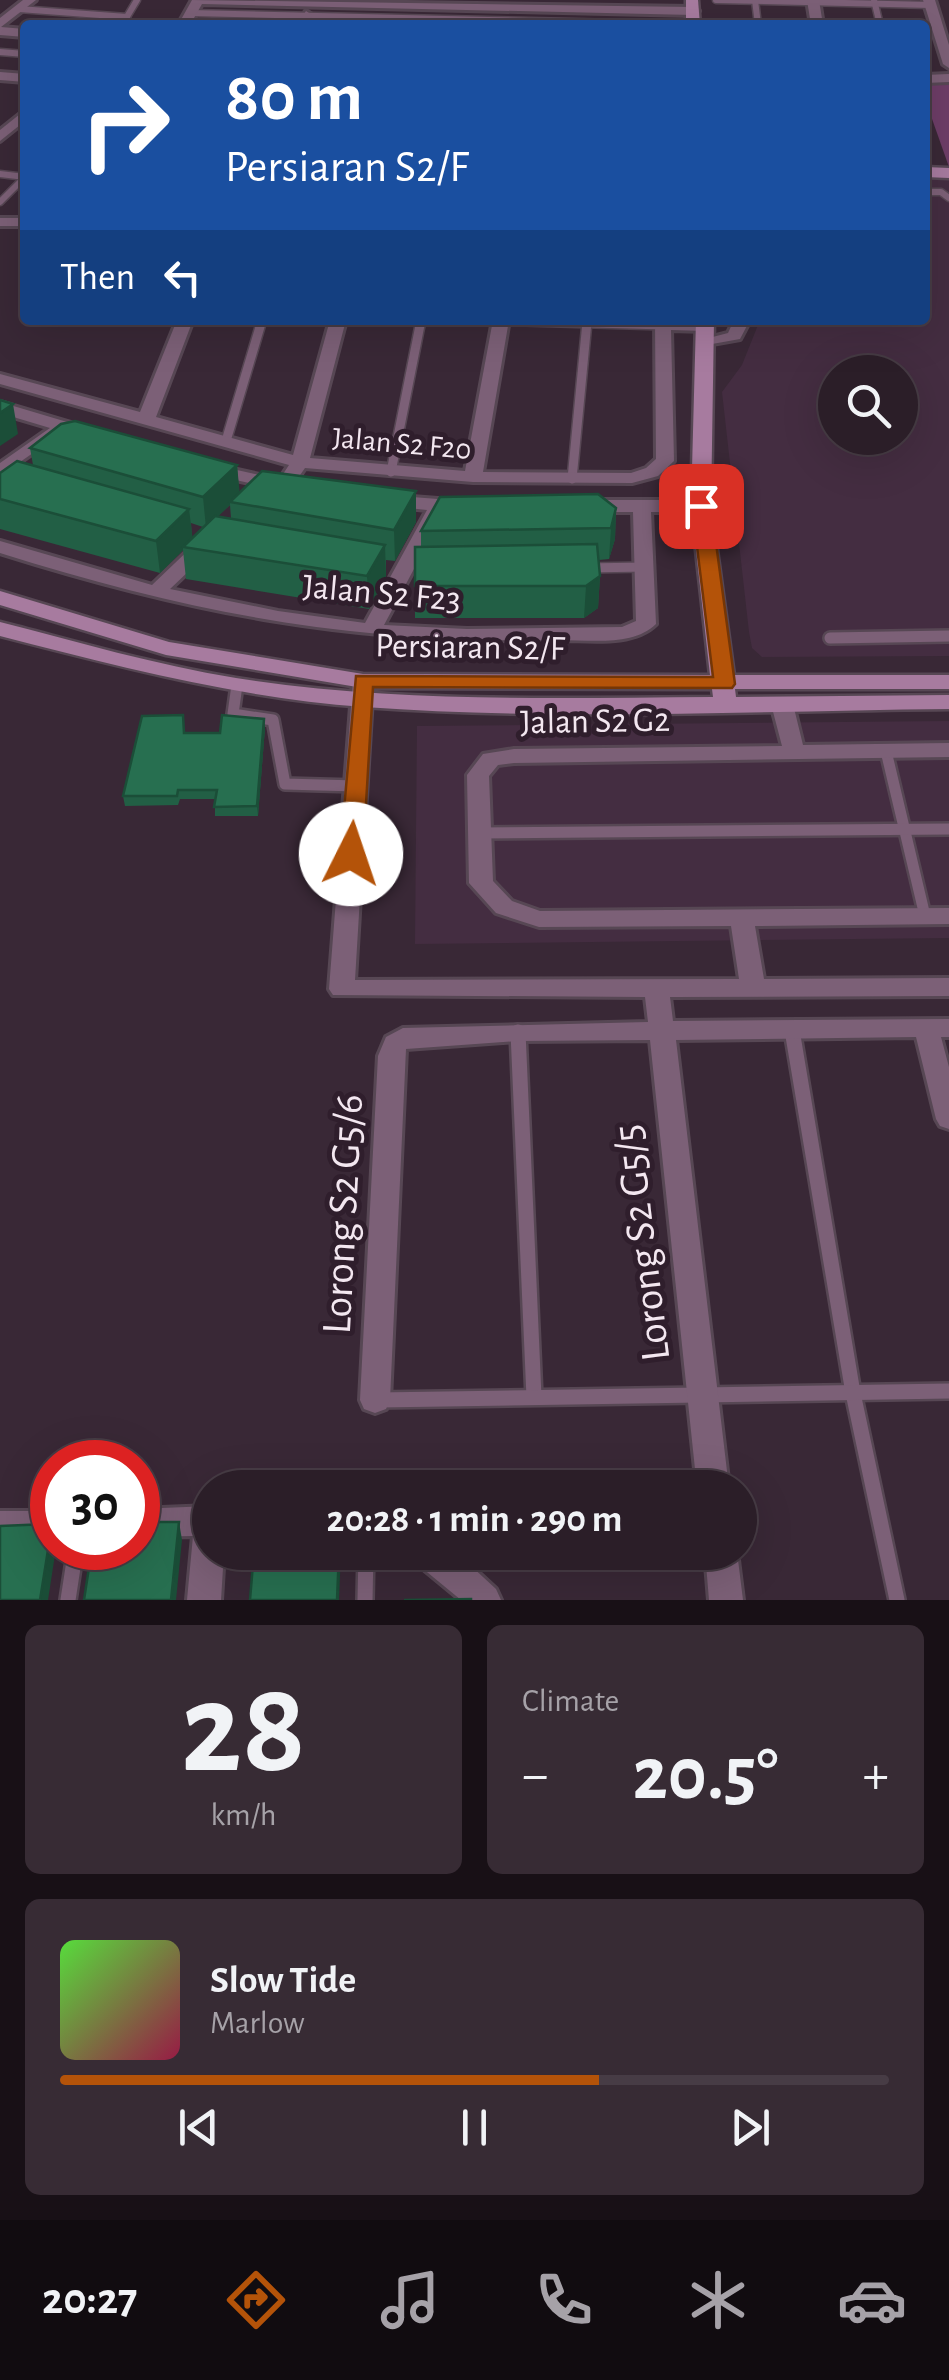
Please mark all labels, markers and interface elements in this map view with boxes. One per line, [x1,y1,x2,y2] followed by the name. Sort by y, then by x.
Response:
[60,60,190,190] icon: right
[225,63,363,133] text: 80 m
[225,145,469,190] text: Persiaran S2/F
[155,250,210,305] icon: left
[60,259,135,297] text: Then
[818,355,918,455] map controls
[818,355,918,455] button: search
[331,423,473,465] street label: Jalan S2 F20
[659,464,744,549] pin
[674,479,729,534] icon: arrive
[301,569,462,618] street label: Jalan S2 F23
[375,628,566,667] street label: Persiaran S2/F
[520,703,670,740] street label: Jalan S2 G2
[299,802,403,906] position arrow
[316,1093,370,1335] street label: Lorong S2 G5/6
[607,1122,677,1363] street label: Lorong S2 G5/5
[30,1440,160,1570] speed limit sign: 30
[327,1501,622,1539] text: 20:28 · 1 min · 290 m
[181,1666,306,1796] text: 28
[522,1685,619,1717] text: Climate
[633,1738,778,1813] text: 20.5°
[522,1748,548,1803] text: −
[863,1748,889,1803] text: +
[210,1799,277,1831] text: km/h
[210,1962,356,2000] text: Slow Tide
[210,2007,305,2039] text: Marlow
[171,2100,226,2155] icon: previous
[447,2100,502,2155] icon: pause
[723,2100,778,2155] icon: next
[221,2265,291,2335] icon: directions
[375,2265,445,2335] icon: music
[529,2265,599,2335] icon: phone
[683,2265,753,2335] icon: climate
[837,2265,907,2335] icon: car
[42,2277,138,2322] text: 20:27

